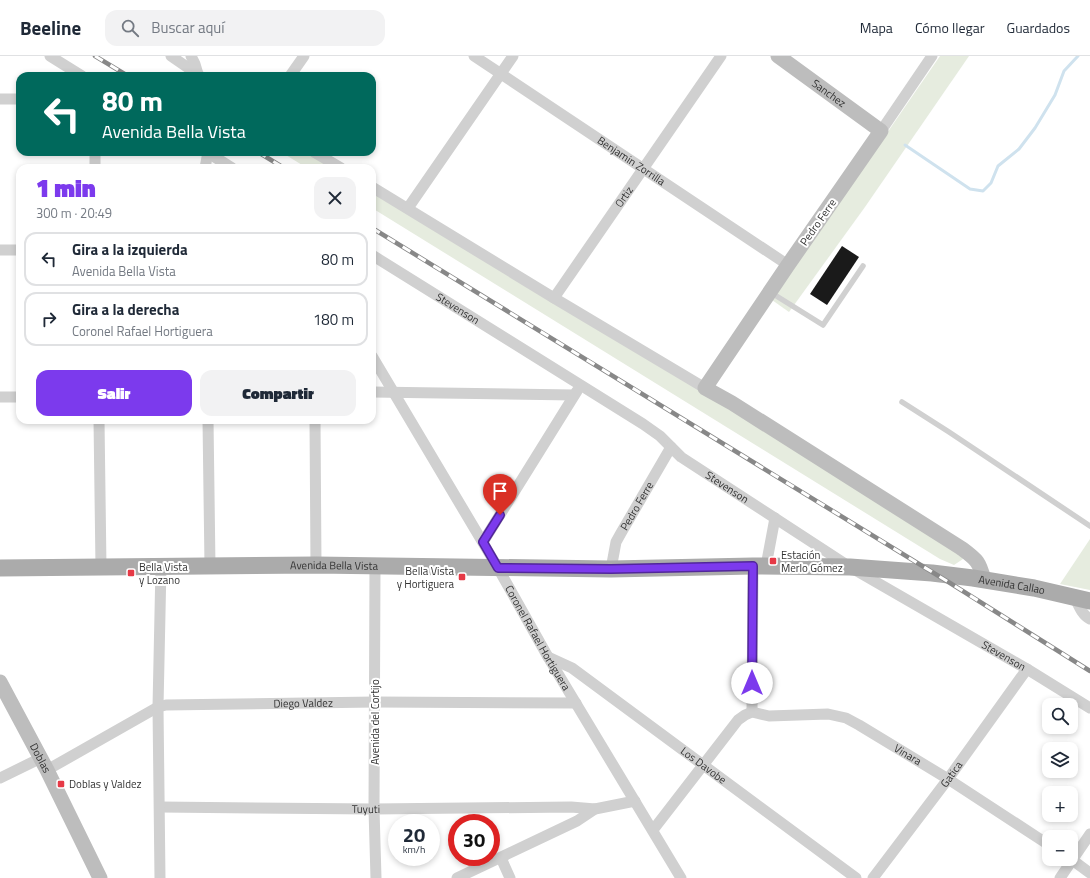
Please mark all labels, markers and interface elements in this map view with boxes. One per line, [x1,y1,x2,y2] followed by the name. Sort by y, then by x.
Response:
[105,10,385,46] search box
[20,13,81,42] text: Beeline
[151,16,225,39] text: Buscar aquí
[119,17,141,39] icon: search
[860,17,893,38] text: Mapa
[915,17,985,38] text: Cómo llegar
[1007,17,1070,38] text: Guardados
[809,75,849,111] street label: Sanchez
[102,79,163,122] text: 80 m
[36,88,88,140] icon: left
[102,118,246,145] text: Avenida Bella Vista
[594,132,669,189] street label: Benjamin Zorrilla
[36,170,96,206] text: 1 min
[314,177,356,219] button: close
[611,183,637,211] street label: Ortiz
[796,195,840,249] street label: Pedro Ferre
[36,203,112,223] text: 300 m · 20:49
[72,238,188,261] text: Gira a la izquierda
[38,248,60,270] icon: left
[321,248,354,271] text: 80 m
[72,261,176,281] text: Avenida Bella Vista
[433,289,483,328] street label: Stevenson
[72,298,179,321] text: Gira a la derecha
[38,308,60,330] icon: right
[313,308,354,331] text: 180 m
[72,321,213,341] text: Coronel Rafael Hortiguera
[36,370,192,416] button: Salir
[200,370,356,416] button: Compartir
[702,467,752,507] street label: Stevenson
[483,474,517,515] pin
[616,478,657,533] street label: Pedro Ferre
[489,480,511,502] icon: arrive
[781,547,843,576] place label: Estación Merlo Gómez
[768,556,778,566] marker: Estación Merlo Gómez
[290,557,379,574] street label: Avenida Bella Vista
[139,559,188,588] place label: Bella Vista y Lozano
[397,563,454,592] place label: Bella Vista y Hortiguera
[126,568,136,578] marker: Bella Vista y Lozano
[977,571,1047,598] street label: Avenida Callao
[457,572,467,582] marker: Bella Vista y Hortiguera
[501,582,575,694] street label: Coronel Rafael Hortiguera
[979,637,1029,675] street label: Stevenson
[731,662,773,704] position arrow
[367,679,383,765] street label: Avenida del Cortijo
[273,695,333,711] street label: Diego Valdez
[1042,698,1078,866] map controls
[1042,698,1078,734] button: search
[26,740,55,776] street label: Doblas
[891,740,925,769] street label: Vinara
[1042,742,1078,778] button: layers
[677,743,730,788] street label: Los Davobe
[936,757,967,791] street label: Gatica
[69,776,142,792] place label: Doblas y Valdez
[56,779,66,789] marker: Doblas y Valdez
[1042,786,1078,822] button: +
[352,801,380,817] street label: Tuyuti
[448,814,500,866] speed limit sign: 30
[403,819,425,850] text: 20
[1042,830,1078,866] button: −
[403,842,425,857] text: km/h

